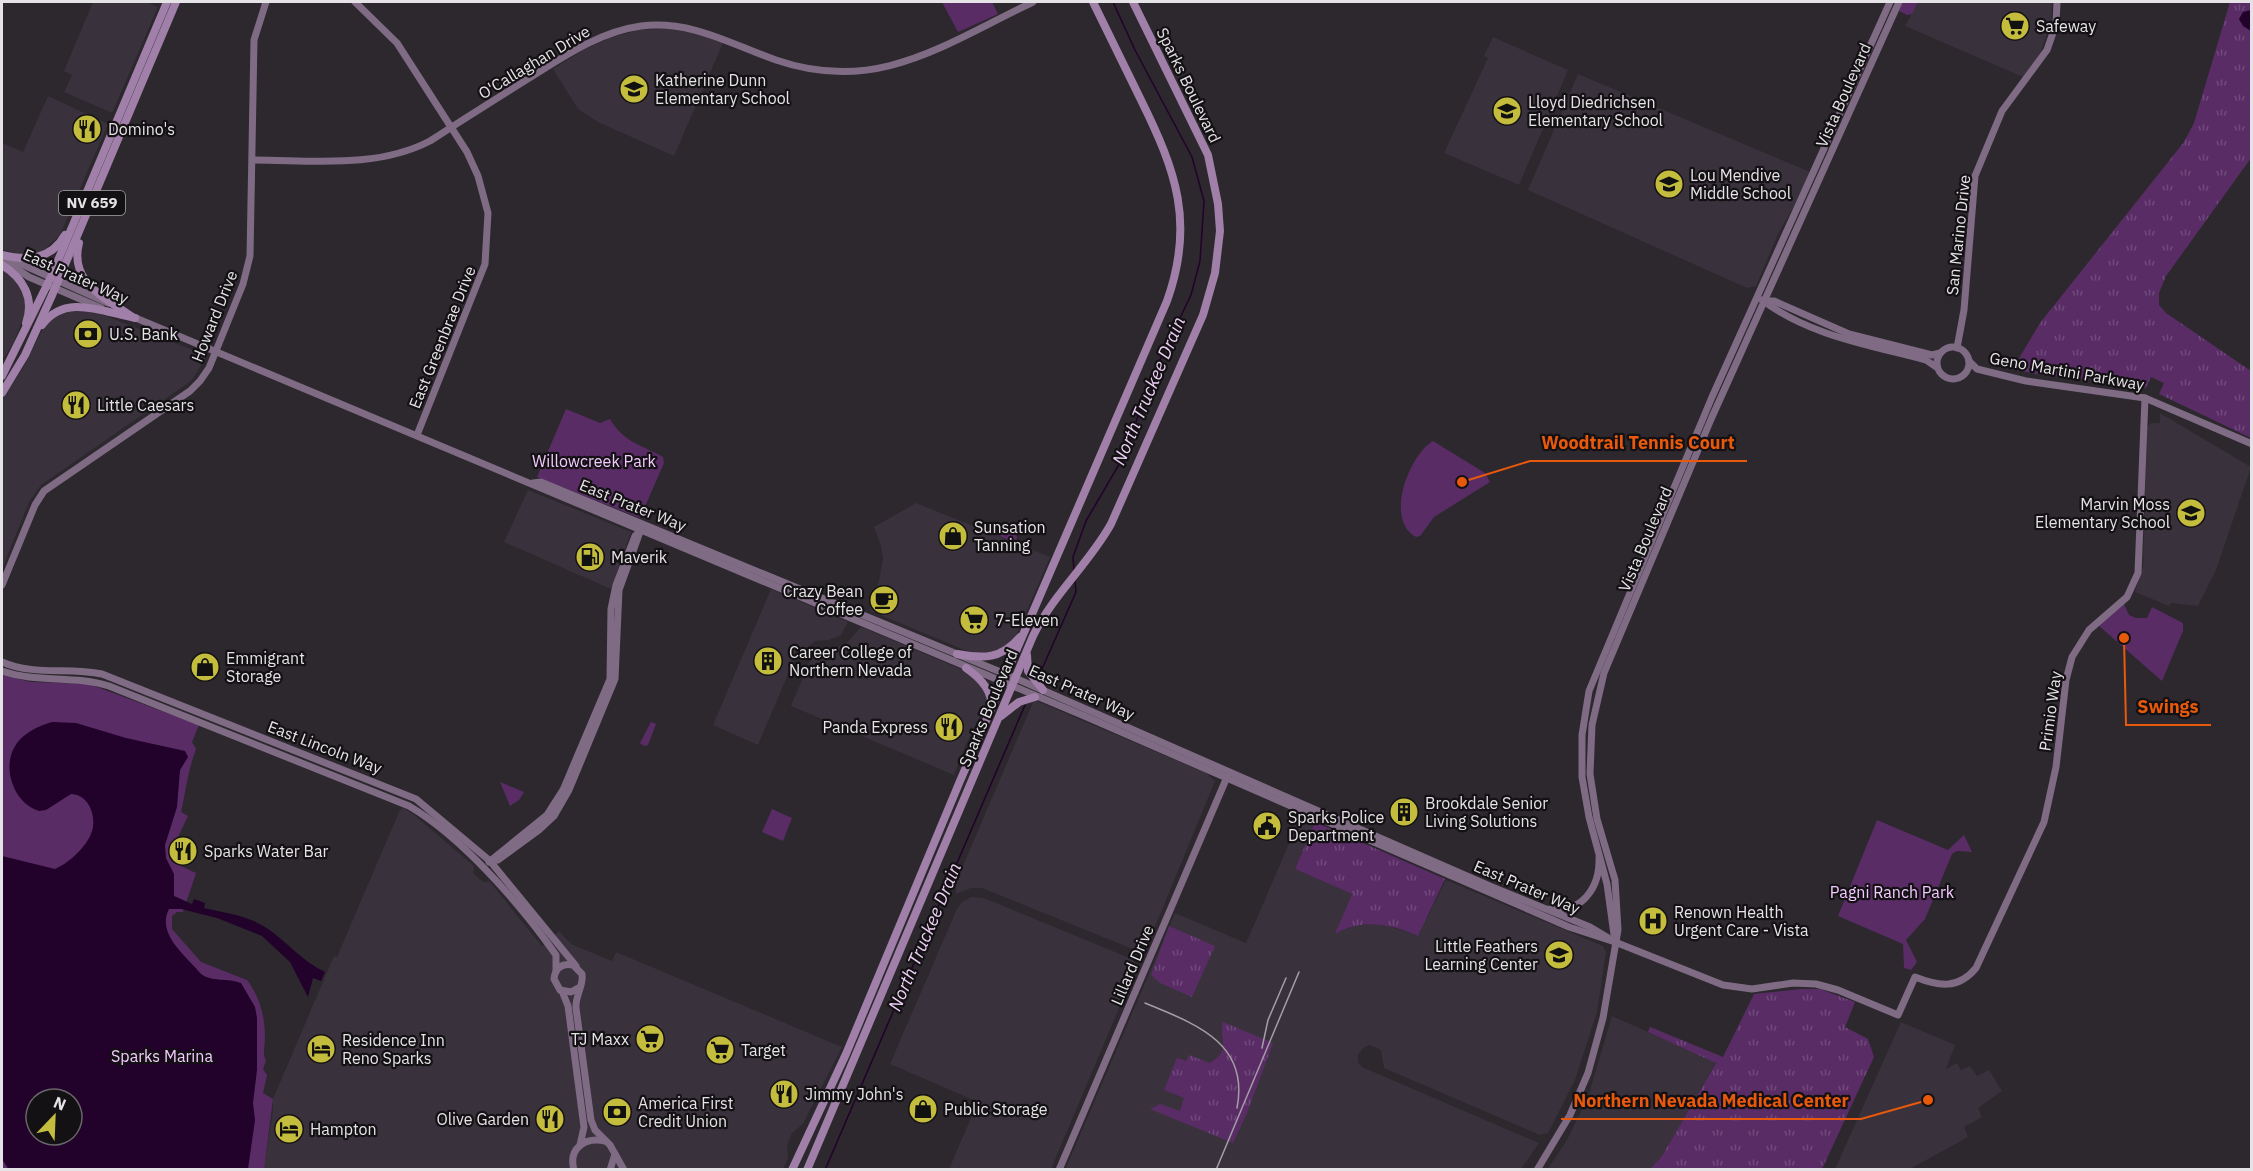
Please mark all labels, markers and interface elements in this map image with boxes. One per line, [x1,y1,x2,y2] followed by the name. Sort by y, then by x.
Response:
[1999,10,2031,42] supermarket icon: Safeway
[2036,16,2096,36] place label: Safeway
[475,21,594,103] street label: O'Callaghan Drive
[1152,24,1226,146] street label: Sparks Boulevard
[1811,40,1875,150] street label: Vista Boulevard
[655,70,790,108] place label: Katherine Dunn Elementary School
[618,73,650,105] school or university icon: Katherine Dunn Elementary School
[1528,92,1663,130] place label: Lloyd Diedrichsen Elementary School
[1491,95,1523,127] school or university icon: Lloyd Diedrichsen Elementary School
[71,113,103,145] restaurant icon: Domino's
[108,119,175,139] place label: Domino's
[1690,165,1791,203] place label: Lou Mendive Middle School
[1653,168,1685,200] school or university icon: Lou Mendive Middle School
[1942,174,1974,296] street label: San Marino Drive
[59,191,125,215] road number: NV 659
[20,244,132,308] street label: East Prater Way
[404,263,480,411] street label: East Greenbrae Drive
[187,267,241,365] street label: Howard Drive
[1107,313,1190,468] water label: North Truckee Drain
[72,318,104,350] bank icon: U.S. Bank
[109,324,178,344] place label: U.S. Bank
[1988,348,2146,394] street label: Geno Martini Parkway
[60,389,92,421] restaurant icon: Little Caesars
[97,395,194,415] place label: Little Caesars
[1530,425,1747,461] callout: Woodtrail Tennis Court
[1541,431,1735,454] text: Woodtrail Tennis Court
[532,451,657,471] park label: Willowcreek Park
[577,474,689,536] street label: East Prater Way
[1614,483,1676,595] street label: Vista Boulevard
[2035,494,2170,532] place label: Marvin Moss Elementary School
[2175,497,2207,529] school or university icon: Marvin Moss Elementary School
[974,517,1045,555] place label: Sunsation Tanning
[937,520,969,552] shop icon: Sunsation Tanning
[574,541,606,573] fuel station icon: Maverik
[611,547,668,567] place label: Maverik
[783,581,863,619] place label: Crazy Bean Coffee
[868,584,900,616] cafe icon: Crazy Bean Coffee
[958,604,990,636] supermarket icon: 7-Eleven
[995,610,1059,630] place label: 7-Eleven
[789,642,912,680] place label: Career College of Northern Nevada
[752,645,784,677] building icon: Career College of Northern Nevada
[954,646,1022,770] street label: Sparks Boulevard
[226,648,305,686] place label: Emmigrant Storage
[189,651,221,683] shop icon: Emmigrant Storage
[1026,660,1138,724] street label: East Prater Way
[2034,670,2066,752] street label: Primio Way
[2126,689,2211,725] callout: Swings
[2137,695,2199,718] text: Swings
[933,711,965,743] restaurant icon: Panda Express
[265,716,385,778] street label: East Lincoln Way
[822,717,928,737] place label: Panda Express
[1425,793,1548,831] place label: Brookdale Senior Living Solutions
[1388,796,1420,828] building icon: Brookdale Senior Living Solutions
[1288,807,1384,845] place label: Sparks Police Department
[1251,810,1283,842] public building icon: Sparks Police Department
[167,835,199,867] restaurant icon: Sparks Water Bar
[204,841,328,861] place label: Sparks Water Bar
[1471,856,1583,918] street label: East Prater Way
[883,859,966,1014] water label: North Truckee Drain
[1830,882,1955,902] park label: Pagni Ranch Park
[1674,902,1809,940] place label: Renown Health Urgent Care - Vista
[1637,905,1669,937] hospital icon: Renown Health Urgent Care - Vista
[1106,922,1158,1008] street label: Lillard Drive
[1425,936,1538,974] place label: Little Feathers Learning Center
[1543,939,1575,971] school or university icon: Little Feathers Learning Center
[634,1023,666,1055] supermarket icon: TJ Maxx
[571,1029,629,1049] place label: TJ Maxx
[342,1030,445,1068] place label: Residence Inn Reno Sparks
[305,1033,337,1065] hotel icon: Residence Inn Reno Sparks
[704,1034,736,1066] supermarket icon: Target
[741,1040,786,1060] place label: Target
[111,1046,213,1066] park label: Sparks Marina
[768,1078,800,1110] restaurant icon: Jimmy John's
[1561,1083,1861,1119] callout: Northern Nevada Medical Center
[805,1084,903,1104] place label: Jimmy John's
[24,1087,84,1147] north arrow
[1573,1089,1849,1112] text: Northern Nevada Medical Center
[51,1092,69,1115] text: N
[638,1093,733,1131] place label: America First Credit Union
[907,1093,939,1125] shop icon: Public Storage
[601,1096,633,1128] bank icon: America First Credit Union
[944,1099,1048,1119] place label: Public Storage
[534,1103,566,1135] restaurant icon: Olive Garden
[436,1109,529,1129] place label: Olive Garden
[273,1113,305,1145] hotel icon: Hampton
[310,1119,377,1139] place label: Hampton

